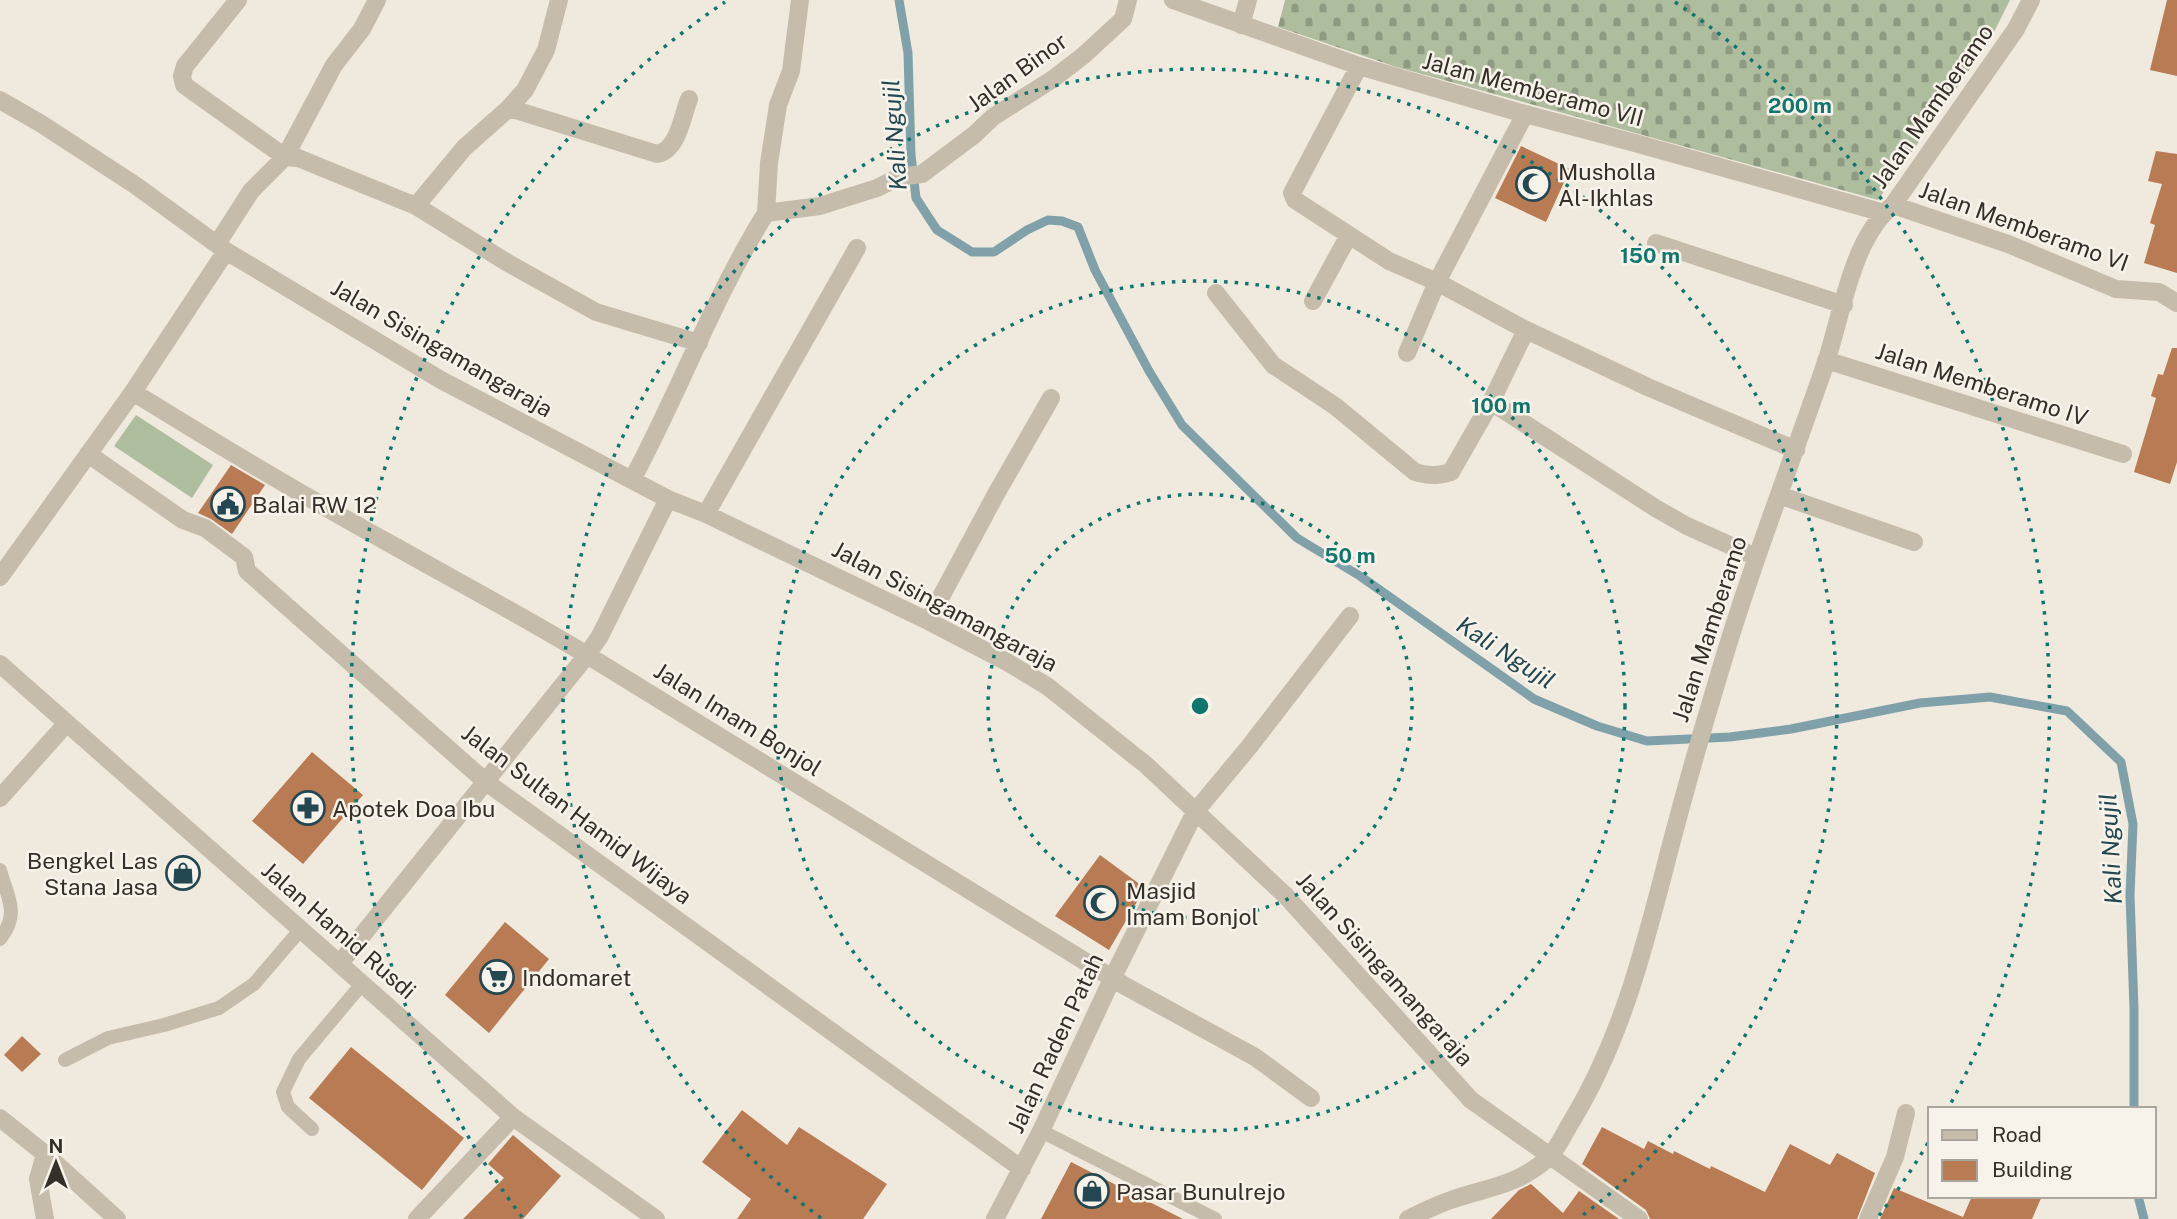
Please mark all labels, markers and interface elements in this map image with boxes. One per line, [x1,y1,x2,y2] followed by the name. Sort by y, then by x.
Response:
[1865,19,1999,193] street label: Jalan Mamberamo
[962,27,1072,117] street label: Jalan Binor
[1420,47,1646,131] street label: Jalan Memberamo VII
[876,78,912,192] water label: Kali Ngujil
[1768,93,1832,118] text: 200 m
[1558,158,1656,211] place label: Musholla Al-Ikhlas
[1514,165,1552,203] mosque icon: Musholla Al-Ikhlas
[1916,176,2132,276] street label: Jalan Memberamo VI
[1620,243,1680,268] text: 150 m
[326,274,558,422] street label: Jalan Sisingamangaraja
[1872,337,2092,431] street label: Jalan Memberamo IV
[1471,393,1531,418] text: 100 m
[209,485,247,523] public building icon: Balai RW 12
[252,491,377,518] place label: Balai RW 12
[1666,533,1752,725] street label: Jalan Mamberamo
[828,535,1062,677] street label: Jalan Sisingamangaraja
[1324,543,1376,568] text: 50 m
[1452,610,1560,694] water label: Kali Ngujil
[649,657,827,781] street label: Jalan Imam Bonjol
[1188,694,1212,718] centre of rings
[457,719,697,909] street label: Jalan Sultan Hamid Wijaya
[289,789,327,827] pharmacy icon: Apotek Doa Ibu
[2093,793,2127,905] water label: Kali Ngujil
[332,795,495,822] place label: Apotek Doa Ibu
[27,847,158,900] place label: Bengkel Las Stana Jasa
[164,854,202,892] shop icon: Bengkel Las Stana Jasa
[256,856,422,1004] street label: Jalan Hamid Rusdi
[1291,867,1479,1071] street label: Jalan Sisingamangaraja
[1126,877,1258,930] place label: Masjid Imam Bonjol
[1082,884,1120,922] mosque icon: Masjid Imam Bonjol
[1002,949,1108,1137] street label: Jalan Raden Patah
[478,958,516,996] supermarket icon: Indomaret
[522,964,631,991] place label: Indomaret
[1928,1107,2156,1198] legend
[1992,1122,2042,1147] text: Road
[21,1128,91,1198] north arrow
[49,1135,63,1157] text: N
[1992,1157,2073,1182] text: Building
[1073,1172,1111,1210] shop icon: Pasar Bunulrejo
[1116,1178,1285,1205] place label: Pasar Bunulrejo

